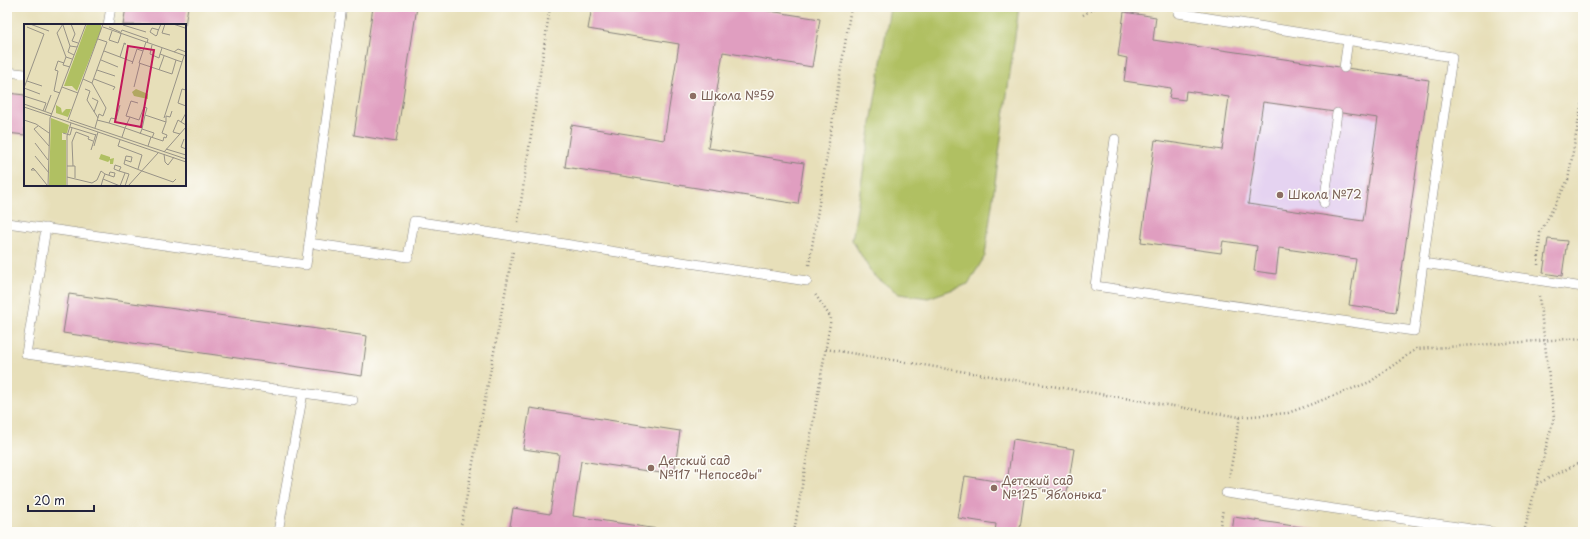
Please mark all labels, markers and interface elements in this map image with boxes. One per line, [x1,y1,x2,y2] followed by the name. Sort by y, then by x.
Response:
[24,24,186,186] inset map
[701,86,775,104] place label: Школа №59
[688,91,698,101] marker: Школа №59
[1288,185,1362,203] place label: Школа №72
[1275,190,1285,200] marker: Школа №72
[658,451,762,483] place label: Детский сад №117 "Непоседы"
[646,463,656,473] marker: Детский сад №117 "Непоседы"
[1001,471,1106,503] place label: Детский сад №125 "Яблонька"
[989,483,999,493] marker: Детский сад №125 "Яблонька"
[28,487,94,513] scale bar
[34,491,65,509] text: 20 m

